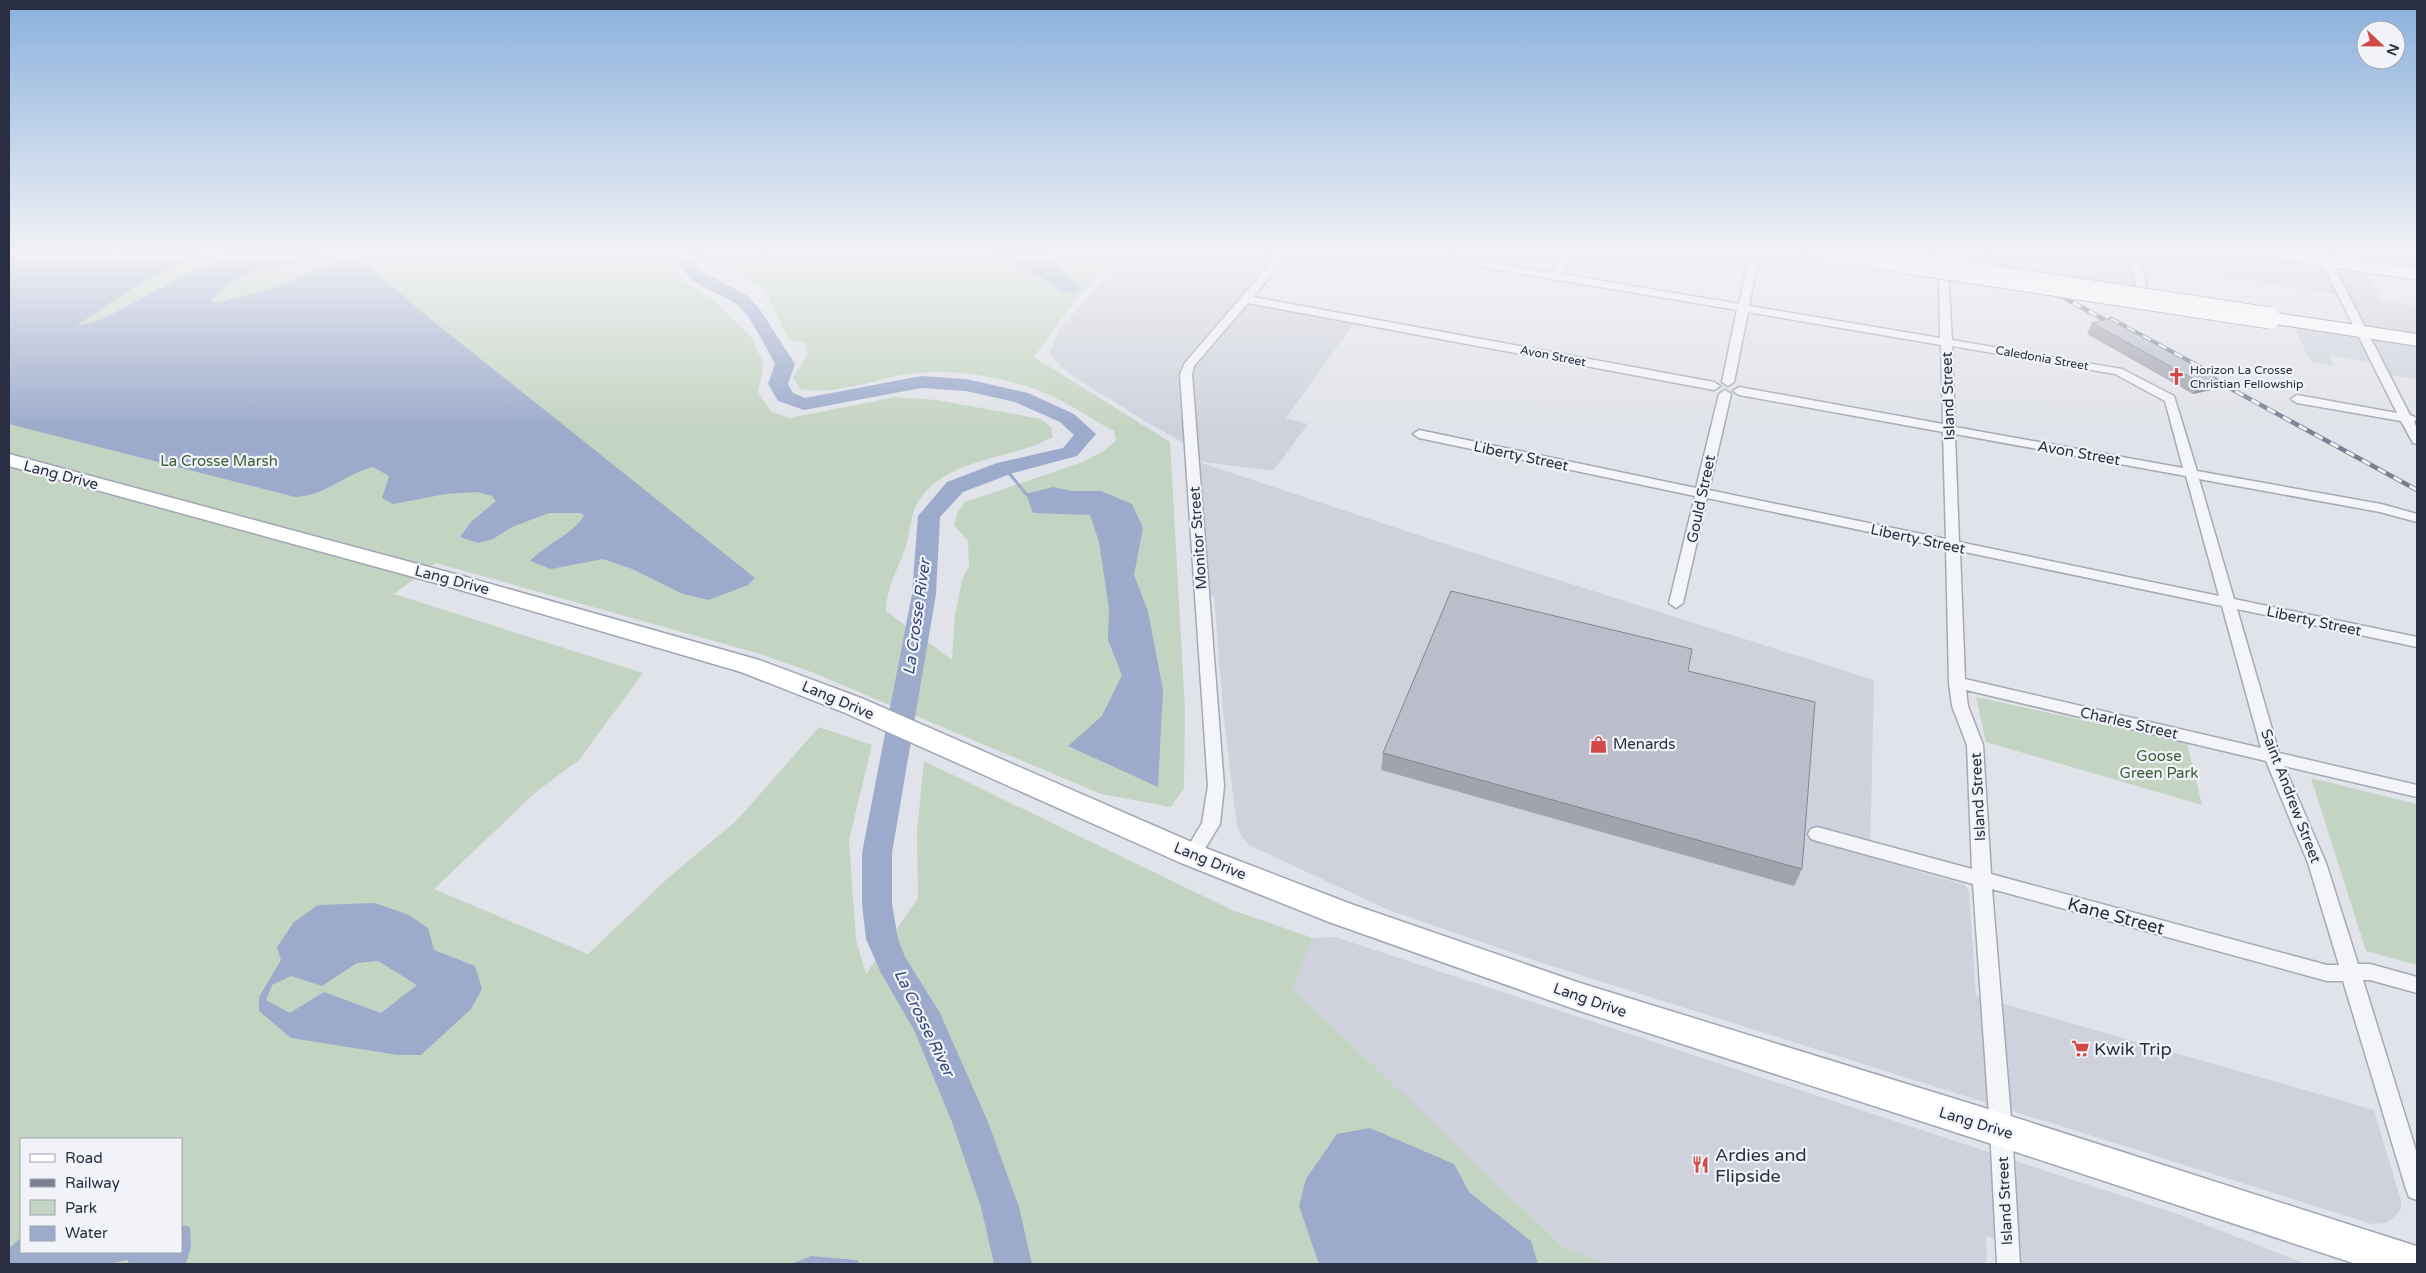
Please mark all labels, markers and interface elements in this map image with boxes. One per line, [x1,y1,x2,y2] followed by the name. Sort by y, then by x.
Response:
[2356,20,2406,70] north arrow
[2383,41,2403,58] text: N
[1519,343,1588,369] street label: Avon Street
[1994,343,2090,373] street label: Caledonia Street
[1937,351,1959,441] street label: Island Street
[2190,363,2304,391] place label: Horizon La Crosse Christian Fellowship
[2166,367,2186,387] church icon: Horizon La Crosse Christian Fellowship
[1472,437,1570,475] street label: Liberty Street
[2036,437,2122,469] street label: Avon Street
[160,452,278,470] park label: La Crosse Marsh
[1683,453,1719,545] street label: Gould Street
[22,456,100,494] street label: Lang Drive
[1185,485,1211,590] street label: Monitor Street
[1869,520,1967,558] street label: Liberty Street
[899,556,935,676] water label: La Crosse River
[413,561,491,599] street label: Lang Drive
[2265,602,2363,640] street label: Liberty Street
[799,677,877,723] street label: Lang Drive
[2078,703,2180,743] street label: Charles Street
[2257,726,2325,866] street label: Saint Andrew Street
[1589,734,1609,754] shop icon: Menards
[1613,735,1676,753] place label: Menards
[2120,747,2198,782] park label: Goose Green Park
[1967,752,1989,842] street label: Island Street
[1171,838,1249,884] street label: Lang Drive
[2065,893,2167,940] street label: Kane Street
[889,966,959,1081] water label: La Crosse River
[1551,979,1629,1021] street label: Lang Drive
[2094,1038,2172,1060] place label: Kwik Trip
[2070,1039,2090,1059] supermarket icon: Kwik Trip
[1937,1103,2015,1143] street label: Lang Drive
[20,1138,182,1253] legend
[1715,1144,1807,1187] place label: Ardies and Flipside
[65,1149,103,1167] text: Road
[1691,1155,1711,1175] restaurant icon: Ardies and Flipside
[1994,1156,2016,1246] street label: Island Street
[65,1174,120,1192] text: Railway
[65,1199,97,1217] text: Park
[65,1224,108,1242] text: Water

